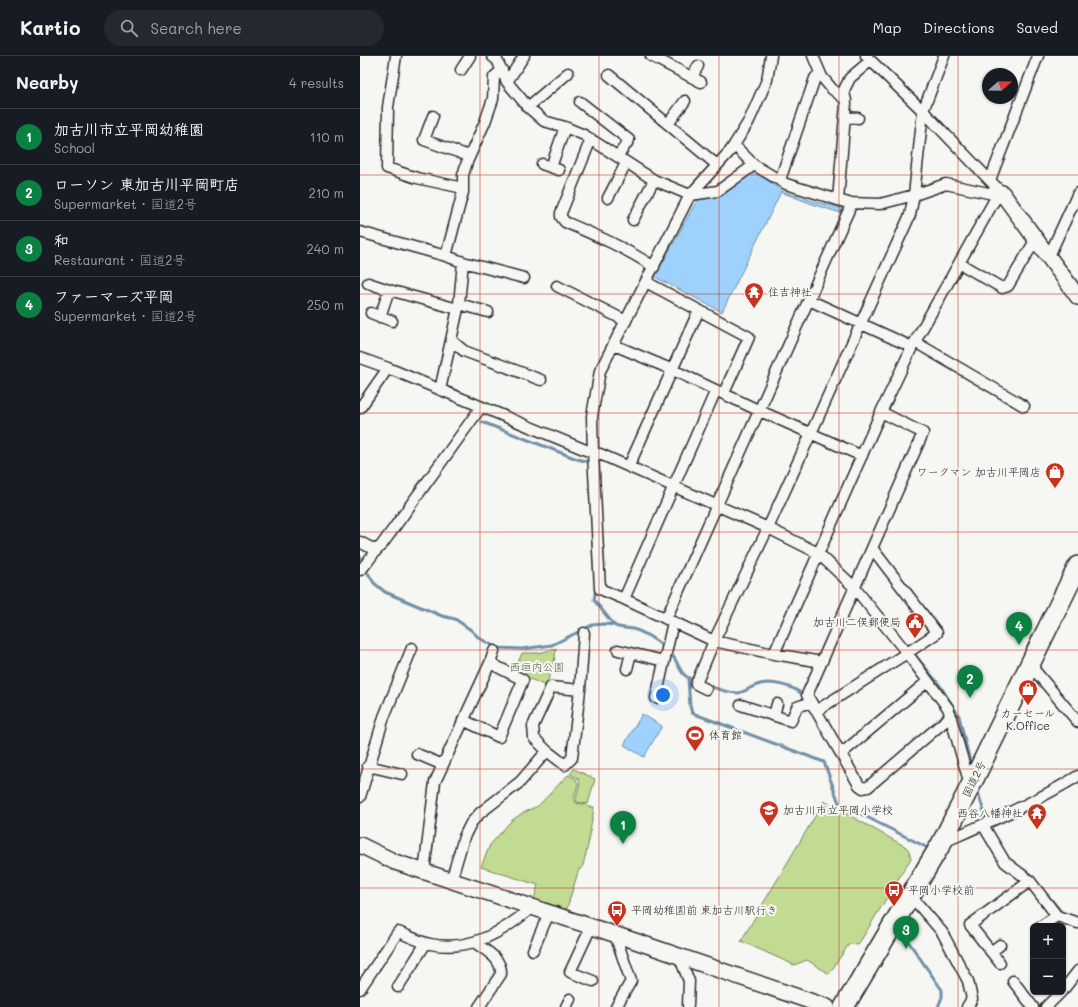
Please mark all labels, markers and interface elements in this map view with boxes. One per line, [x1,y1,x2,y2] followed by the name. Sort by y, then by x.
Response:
[104,10,384,46] search box
[20,15,80,40] text: Kartio
[118,17,140,39] icon: search
[150,18,242,38] text: Search here
[873,18,901,37] text: Map
[923,18,994,37] text: Directions
[1016,18,1058,37] text: Saved
[982,68,1018,104] north arrow
[16,71,78,93] text: Nearby
[289,74,344,91] text: 4 results
[54,119,204,139] text: 加古川市立平岡幼稚園
[26,128,32,145] text: 1
[310,128,344,145] text: 110 m
[54,139,95,156] text: School
[54,174,239,194] text: ローソン 東加古川平岡町店
[25,184,33,201] text: 2
[308,184,344,201] text: 210 m
[54,195,197,212] text: Supermarket · 国道2号
[54,230,69,250] text: 和
[25,240,33,257] text: 3
[307,240,344,257] text: 240 m
[54,251,185,268] text: Restaurant · 国道2号
[743,281,765,309] temple icon: 住吉神社
[768,284,812,299] place label: 住吉神社
[54,286,173,306] text: ファーマーズ平岡
[25,296,33,313] text: 4
[307,296,344,313] text: 250 m
[54,307,197,324] text: Supermarket · 国道2号
[1044,461,1066,489] shop icon: ワークマン 加古川平岡店
[916,464,1041,479] place label: ワークマン 加古川平岡店
[904,611,926,639] public building icon: 加古川二俣郵便局
[1006,612,1032,645] pin: 4
[813,614,901,629] place label: 加古川二俣郵便局
[510,659,565,674] park label: 西垣内公園
[957,665,983,698] pin: 2
[1017,678,1039,706] shop icon: カーセール K.Office
[653,685,673,705] your location
[1001,705,1055,733] place label: カーセール K.Office
[684,724,706,752] sports icon: 体育館
[709,727,742,742] place label: 体育館
[958,758,989,800] street label: 国道2号
[758,799,780,827] school or university icon: 加古川市立平岡小学校
[783,802,893,817] place label: 加古川市立平岡小学校
[1026,802,1048,830] temple icon: 西谷八幡神社
[957,805,1023,820] place label: 西谷八幡神社
[610,811,636,844] pin: 1
[883,879,905,907] bus stop icon: 平岡小学校前
[908,882,974,897] place label: 平岡小学校前
[606,899,628,927] bus stop icon: 平岡幼稚園前 東加古川駅行き
[631,902,778,917] place label: 平岡幼稚園前 東加古川駅行き
[893,916,919,949] pin: 3
[1030,923,1066,995] map controls
[1030,923,1066,959] button: +
[1030,959,1066,995] button: −

